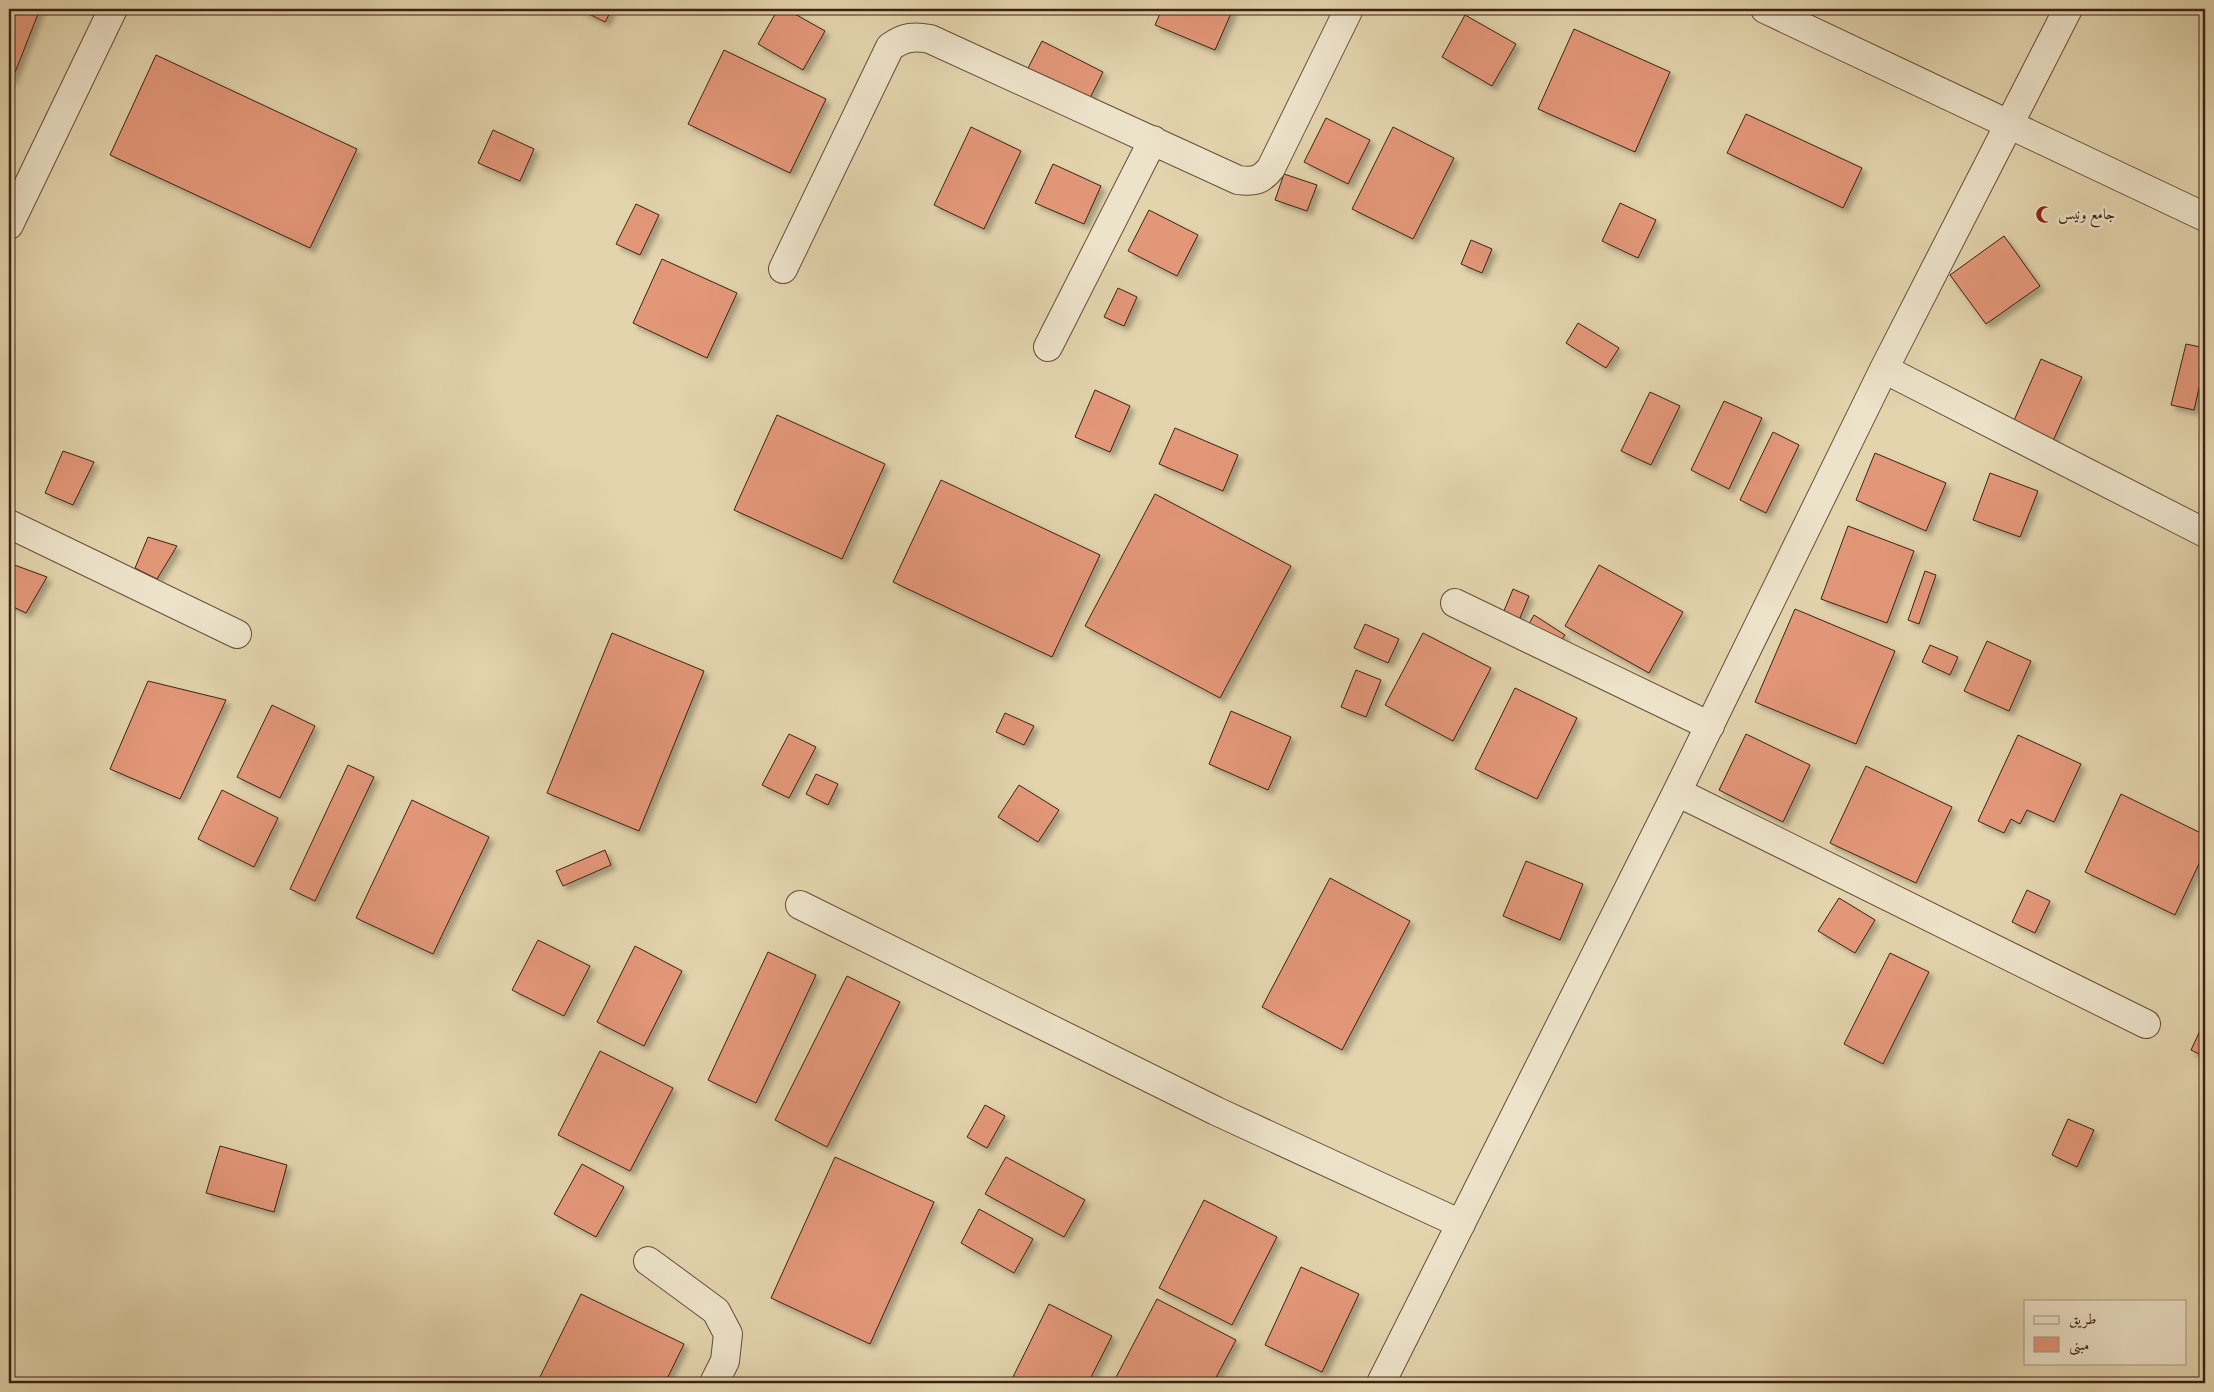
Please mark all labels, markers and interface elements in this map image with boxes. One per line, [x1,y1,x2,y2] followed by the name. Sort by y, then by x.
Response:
[2034,204,2054,224] mosque icon: جامع ونيس
[2058,205,2115,228] place label: جامع ونيس
[2024,1300,2186,1364] legend
[2069,1310,2096,1329] text: طريق
[2069,1336,2089,1356] text: مبنى

